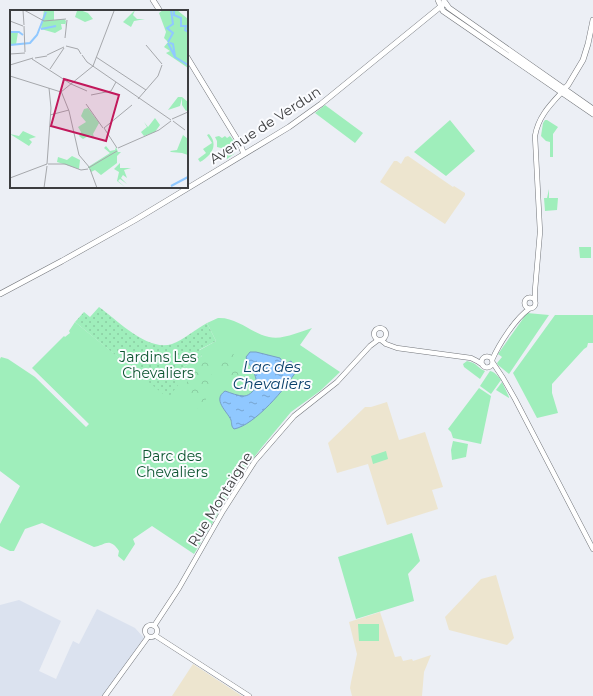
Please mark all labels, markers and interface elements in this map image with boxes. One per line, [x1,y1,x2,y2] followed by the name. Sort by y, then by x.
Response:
[10,10,188,188] inset map
[206,82,324,168] street label: Avenue de Verdun
[118,348,197,382] park label: Jardins Les Chevaliers
[233,357,312,393] water label: Lac des Chevaliers
[136,447,208,481] park label: Parc des Chevaliers
[184,448,256,550] street label: Rue Montaigne

